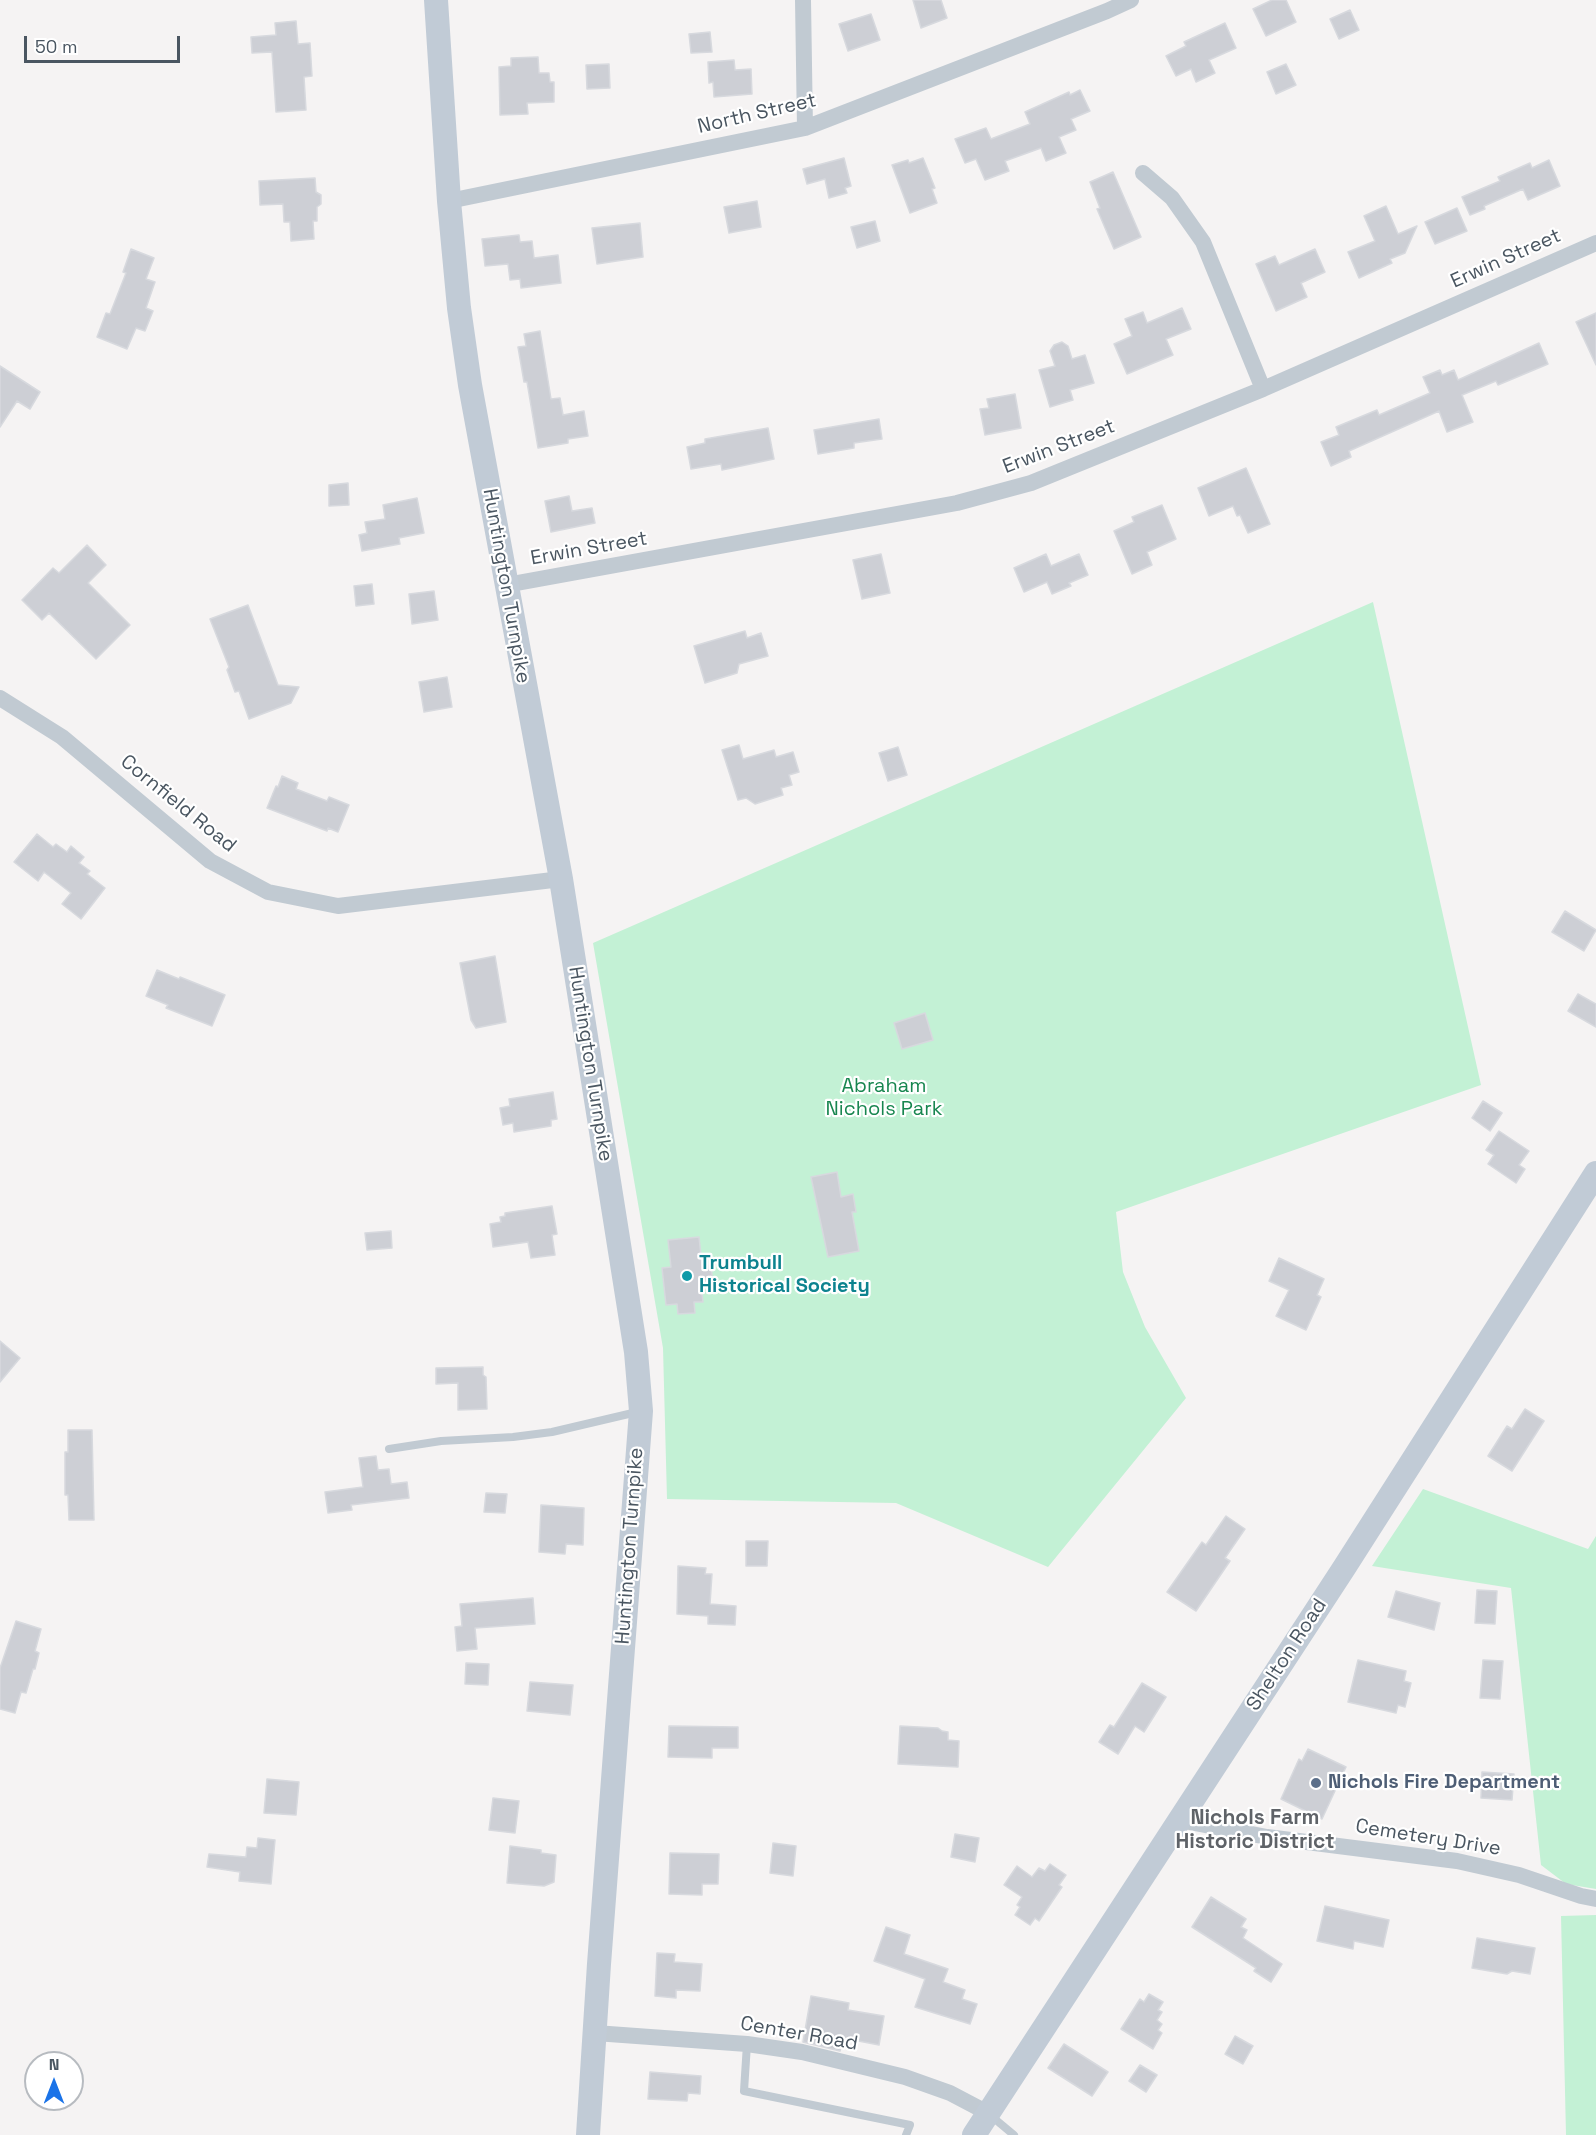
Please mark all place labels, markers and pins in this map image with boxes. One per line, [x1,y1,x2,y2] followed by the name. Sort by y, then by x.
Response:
[699,1252,870,1299] place label: Trumbull Historical Society
[680,1269,694,1283] marker: Trumbull Historical Society
[1328,1771,1560,1795] place label: Nichols Fire Department
[1309,1776,1323,1790] marker: Nichols Fire Department

